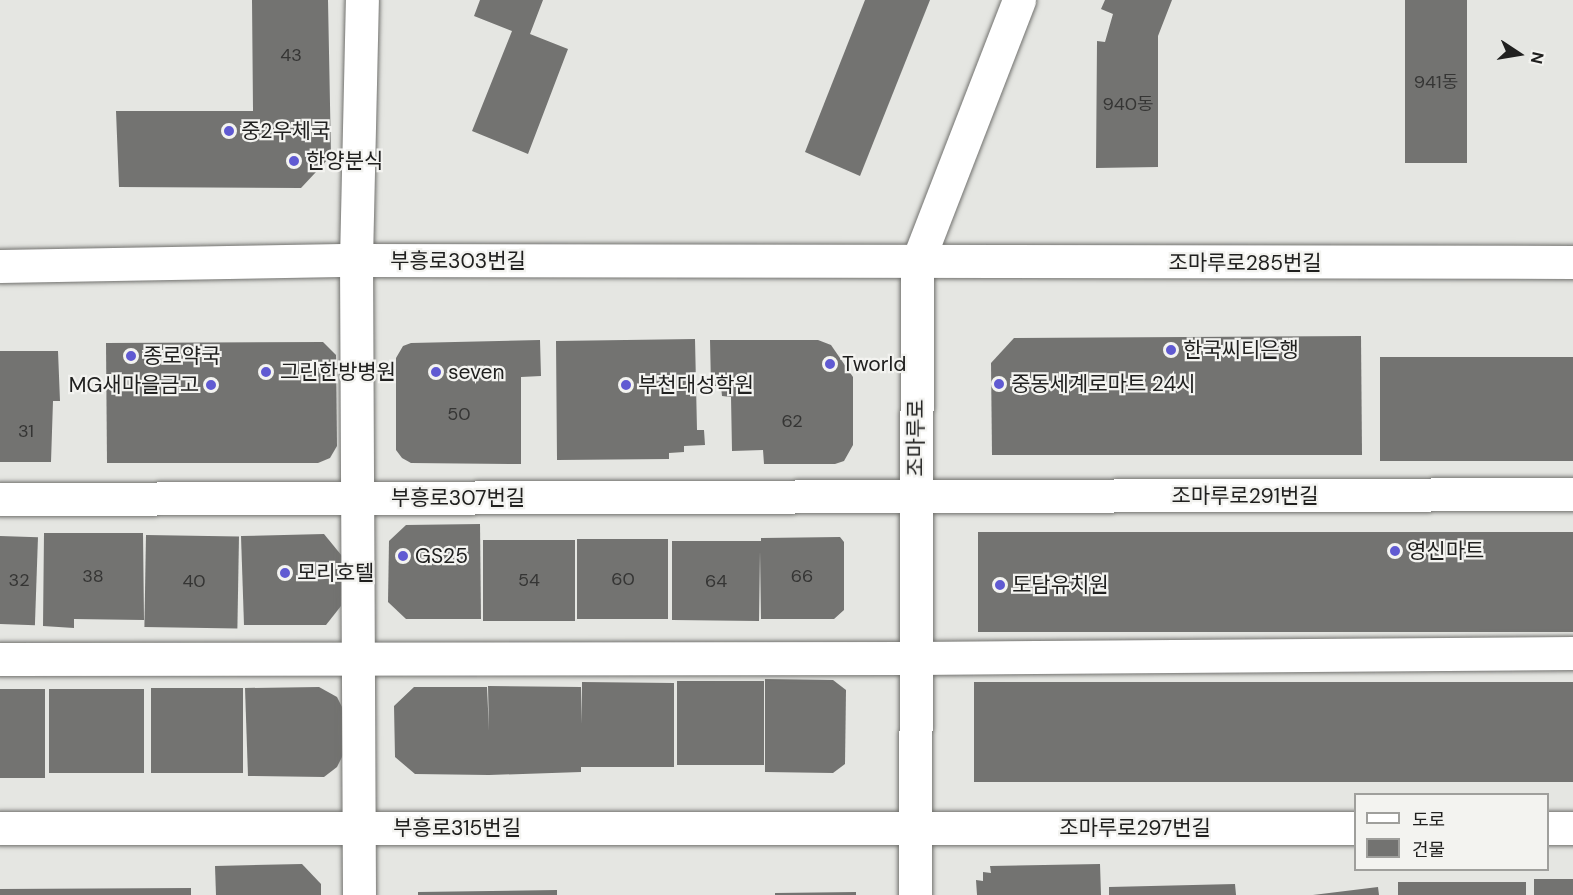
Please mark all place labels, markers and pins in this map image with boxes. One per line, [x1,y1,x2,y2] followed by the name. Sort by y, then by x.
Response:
[241,118,330,144] place label: 중2우체국
[222,124,236,138] marker: 중2우체국
[306,148,383,174] place label: 한양분식
[287,154,301,168] marker: 한양분식
[1183,337,1299,363] place label: 한국씨티은행
[143,343,220,369] place label: 종로약국
[1164,343,1178,357] marker: 한국씨티은행
[124,349,138,363] marker: 종로약국
[842,351,906,377] place label: Tworld
[823,357,837,371] marker: Tworld
[280,359,396,385] place label: 그린한방병원
[448,359,505,385] place label: seven
[257,363,275,381] marker: 그린한방병원
[429,365,443,379] marker: seven
[1011,371,1196,397] place label: 중동세계로마트 24시
[69,372,199,398] place label: MG새마을금고
[638,372,754,398] place label: 부천대성학원
[992,377,1006,391] marker: 중동세계로마트 24시
[204,378,218,392] marker: MG새마을금고
[619,378,633,392] marker: 부천대성학원
[1407,538,1484,564] place label: 영신마트
[415,543,468,569] place label: GS25
[1388,544,1402,558] marker: 영신마트
[396,549,410,563] marker: GS25
[297,560,374,586] place label: 모리호텔
[278,566,292,580] marker: 모리호텔
[1012,572,1109,598] place label: 도담유치원
[993,578,1007,592] marker: 도담유치원

